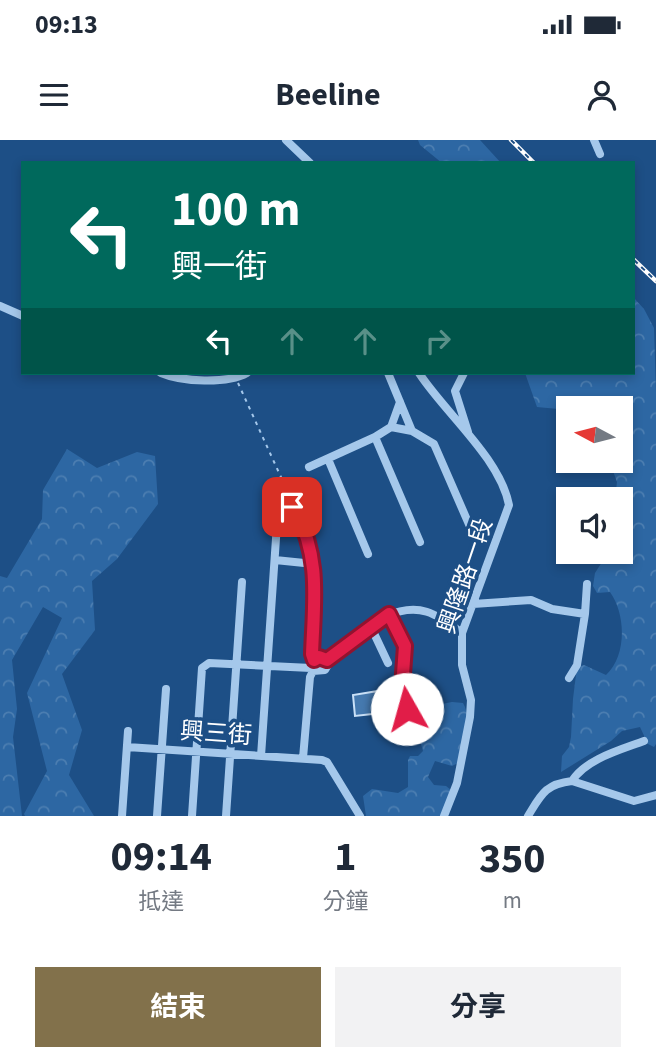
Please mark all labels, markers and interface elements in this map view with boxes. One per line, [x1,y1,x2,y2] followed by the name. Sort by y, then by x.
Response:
[35,6,98,43] text: 09:13
[275,72,381,118] text: Beeline
[35,76,73,114] icon: menu
[583,76,621,114] icon: person
[171,175,300,245] text: 100 m
[56,189,147,280] icon: left
[171,244,267,290] text: 興一街
[200,322,238,360] icon: left
[273,322,311,360] icon: ahead
[346,322,384,360] icon: ahead
[419,322,457,360] icon: right
[556,396,634,472] north arrow
[556,396,633,564] map controls
[262,477,322,537] pin
[556,487,633,564] button: sound
[273,488,311,526] icon: arrive
[429,514,502,639] street label: 興隆路一段
[370,672,444,746] position arrow
[179,714,253,753] street label: 興三街
[111,827,212,887] text: 09:14
[334,827,356,887] text: 1
[479,829,545,889] text: 350
[503,884,522,917] text: m
[138,885,184,918] text: 抵達
[322,885,368,918] text: 分鐘
[35,967,321,1047] button: 結束
[335,967,621,1047] button: 分享

